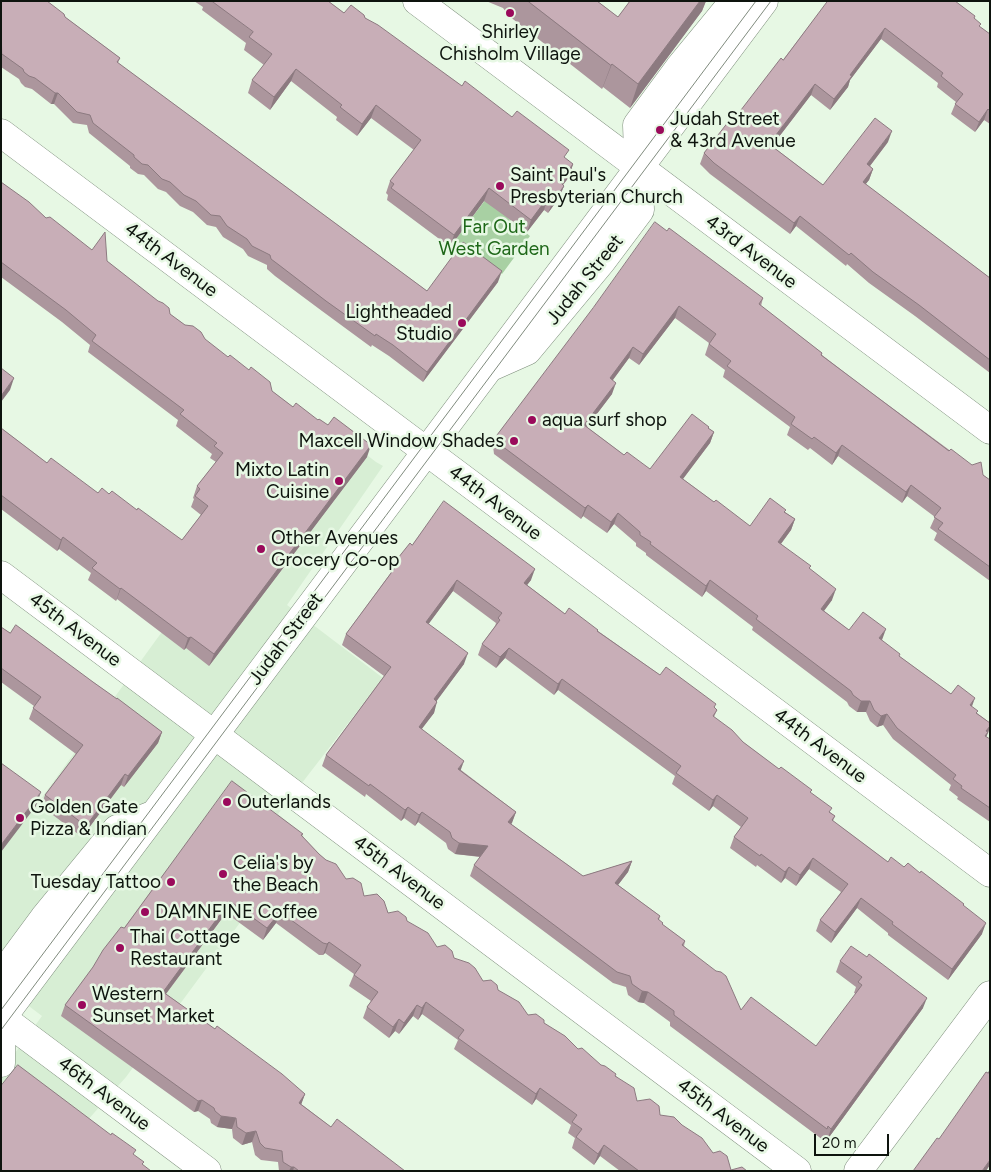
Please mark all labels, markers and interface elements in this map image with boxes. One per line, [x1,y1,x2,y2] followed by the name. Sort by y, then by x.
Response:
[504,7,516,19] marker: Shirley Chisholm Village
[439,21,581,65] place label: Shirley Chisholm Village
[670,108,796,152] place label: Judah Street & 43rd Avenue
[654,124,666,136] marker: Judah Street & 43rd Avenue
[510,164,683,208] place label: Saint Paul's Presbyterian Church
[494,180,506,192] marker: Saint Paul's Presbyterian Church
[701,210,801,294] street label: 43rd Avenue
[438,216,550,260] park label: Far Out West Garden
[120,218,222,302] street label: 44th Avenue
[542,230,628,330] street label: Judah Street
[345,301,452,345] place label: Lightheaded Studio
[456,317,468,329] marker: Lightheaded Studio
[542,409,667,431] place label: aqua surf shop
[526,414,538,426] marker: aqua surf shop
[299,430,504,452] place label: Maxcell Window Shades
[508,435,520,447] marker: Maxcell Window Shades
[235,459,329,503] place label: Mixto Latin Cuisine
[444,461,546,545] street label: 44th Avenue
[333,475,345,487] marker: Mixto Latin Cuisine
[271,527,400,571] place label: Other Avenues Grocery Co-op
[255,543,267,555] marker: Other Avenues Grocery Co-op
[24,588,126,672] street label: 45th Avenue
[244,588,328,690] street label: Judah Street
[769,704,871,788] street label: 44th Avenue
[237,791,331,813] place label: Outerlands
[30,796,147,840] place label: Golden Gate Pizza & Indian
[221,796,233,808] marker: Outerlands
[14,812,26,824] marker: Golden Gate Pizza & Indian
[348,831,450,915] street label: 45th Avenue
[233,852,318,896] place label: Celia's by the Beach
[217,868,229,880] marker: Celia's by the Beach
[31,871,161,893] place label: Tuesday Tattoo
[165,876,177,888] marker: Tuesday Tattoo
[155,901,317,923] place label: DAMNFINE Coffee
[139,906,151,918] marker: DAMNFINE Coffee
[130,926,240,970] place label: Thai Cottage Restaurant
[114,942,126,954] marker: Thai Cottage Restaurant
[92,983,215,1027] place label: Western Sunset Market
[76,999,88,1011] marker: Western Sunset Market
[54,1052,154,1136] street label: 46th Avenue
[672,1074,774,1158] street label: 45th Avenue
[816,1124,891,1156] scale bar
[822,1134,856,1152] text: 20 m

